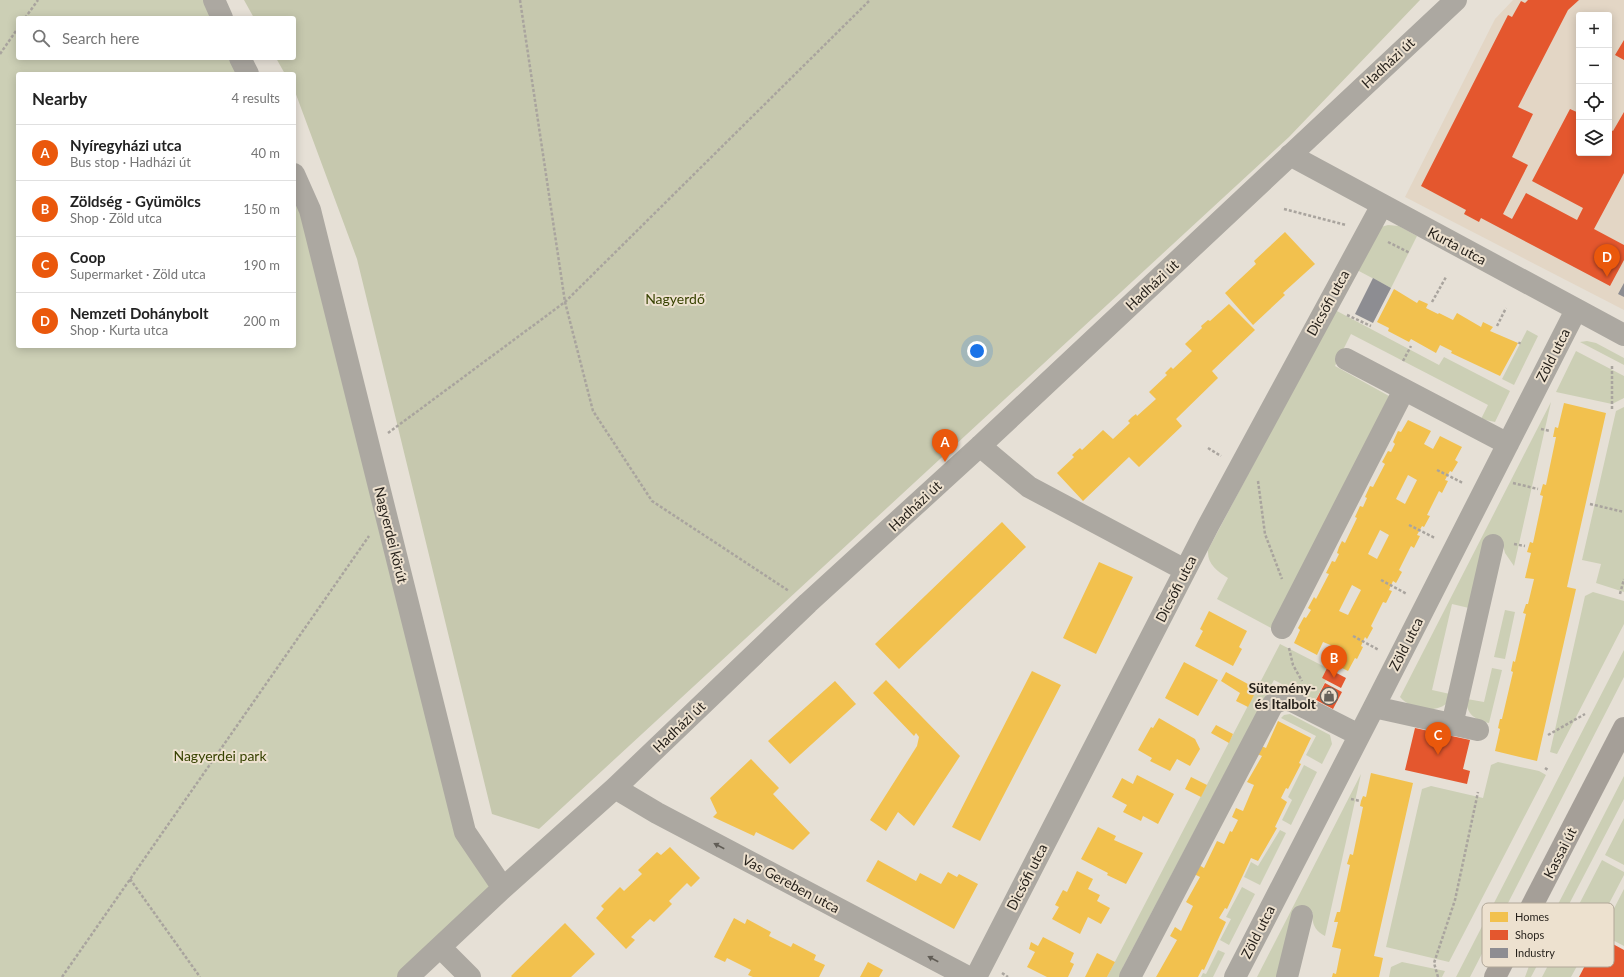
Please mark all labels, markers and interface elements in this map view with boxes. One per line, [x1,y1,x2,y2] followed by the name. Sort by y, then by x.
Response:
[1576,12,1612,156] map controls
[1576,12,1612,48] button: +
[16,16,296,60] search box
[30,27,52,49] icon: search
[62,29,139,47] text: Search here
[1358,34,1418,91] street label: Hadházi út
[1576,48,1612,84] button: −
[1576,84,1612,120] button: locate
[32,88,87,109] text: Nearby
[232,90,280,106] text: 4 results
[1576,120,1612,156] button: layers
[70,136,182,154] text: Nyíregyházi utca
[40,145,50,161] text: A
[251,145,280,161] text: 40 m
[70,154,191,170] text: Bus stop · Hadházi út
[70,192,201,210] text: Zöldség - Gyümölcs
[41,201,49,217] text: B
[243,201,280,217] text: 150 m
[70,210,162,226] text: Shop · Zöld utca
[1425,223,1489,268] street label: Kurta utca
[1594,244,1620,277] pin: D
[70,248,106,266] text: Coop
[1122,256,1182,313] street label: Hadházi út
[41,257,49,273] text: C
[243,257,280,273] text: 190 m
[70,266,206,282] text: Supermarket · Zöld utca
[1303,267,1353,339] street label: Dicsőfi utca
[645,290,705,307] park label: Nagyerdő
[70,304,209,322] text: Nemzeti Dohánybolt
[40,313,50,329] text: D
[243,313,280,329] text: 200 m
[70,322,168,338] text: Shop · Kurta utca
[1532,325,1573,384] street label: Zöld utca
[967,341,987,361] your location
[932,429,958,462] pin: A
[885,477,945,534] street label: Hadházi út
[371,485,412,585] street label: Nagyerdei körút
[1152,553,1200,625] street label: Dicsőfi utca
[1385,614,1426,673] street label: Zöld utca
[1321,645,1347,678] pin: B
[1248,679,1317,712] place label: Sütemény- és Italbolt
[1319,686,1339,706] shop icon: Sütemény- és Italbolt
[649,698,708,756] street label: Hadházi út
[1425,722,1451,755] pin: C
[173,747,267,764] park label: Nagyerdei park
[1539,824,1580,881] street label: Kassai út
[1003,841,1051,913] street label: Dicsőfi utca
[713,843,725,849] one-way arrow
[740,851,843,916] street label: Vas Gereben utca
[1237,902,1278,961] street label: Zöld utca
[1482,903,1614,967] legend
[1515,910,1549,923] text: Homes
[1515,928,1544,941] text: Shops
[1515,946,1555,959] text: Industry
[927,956,939,962] one-way arrow

